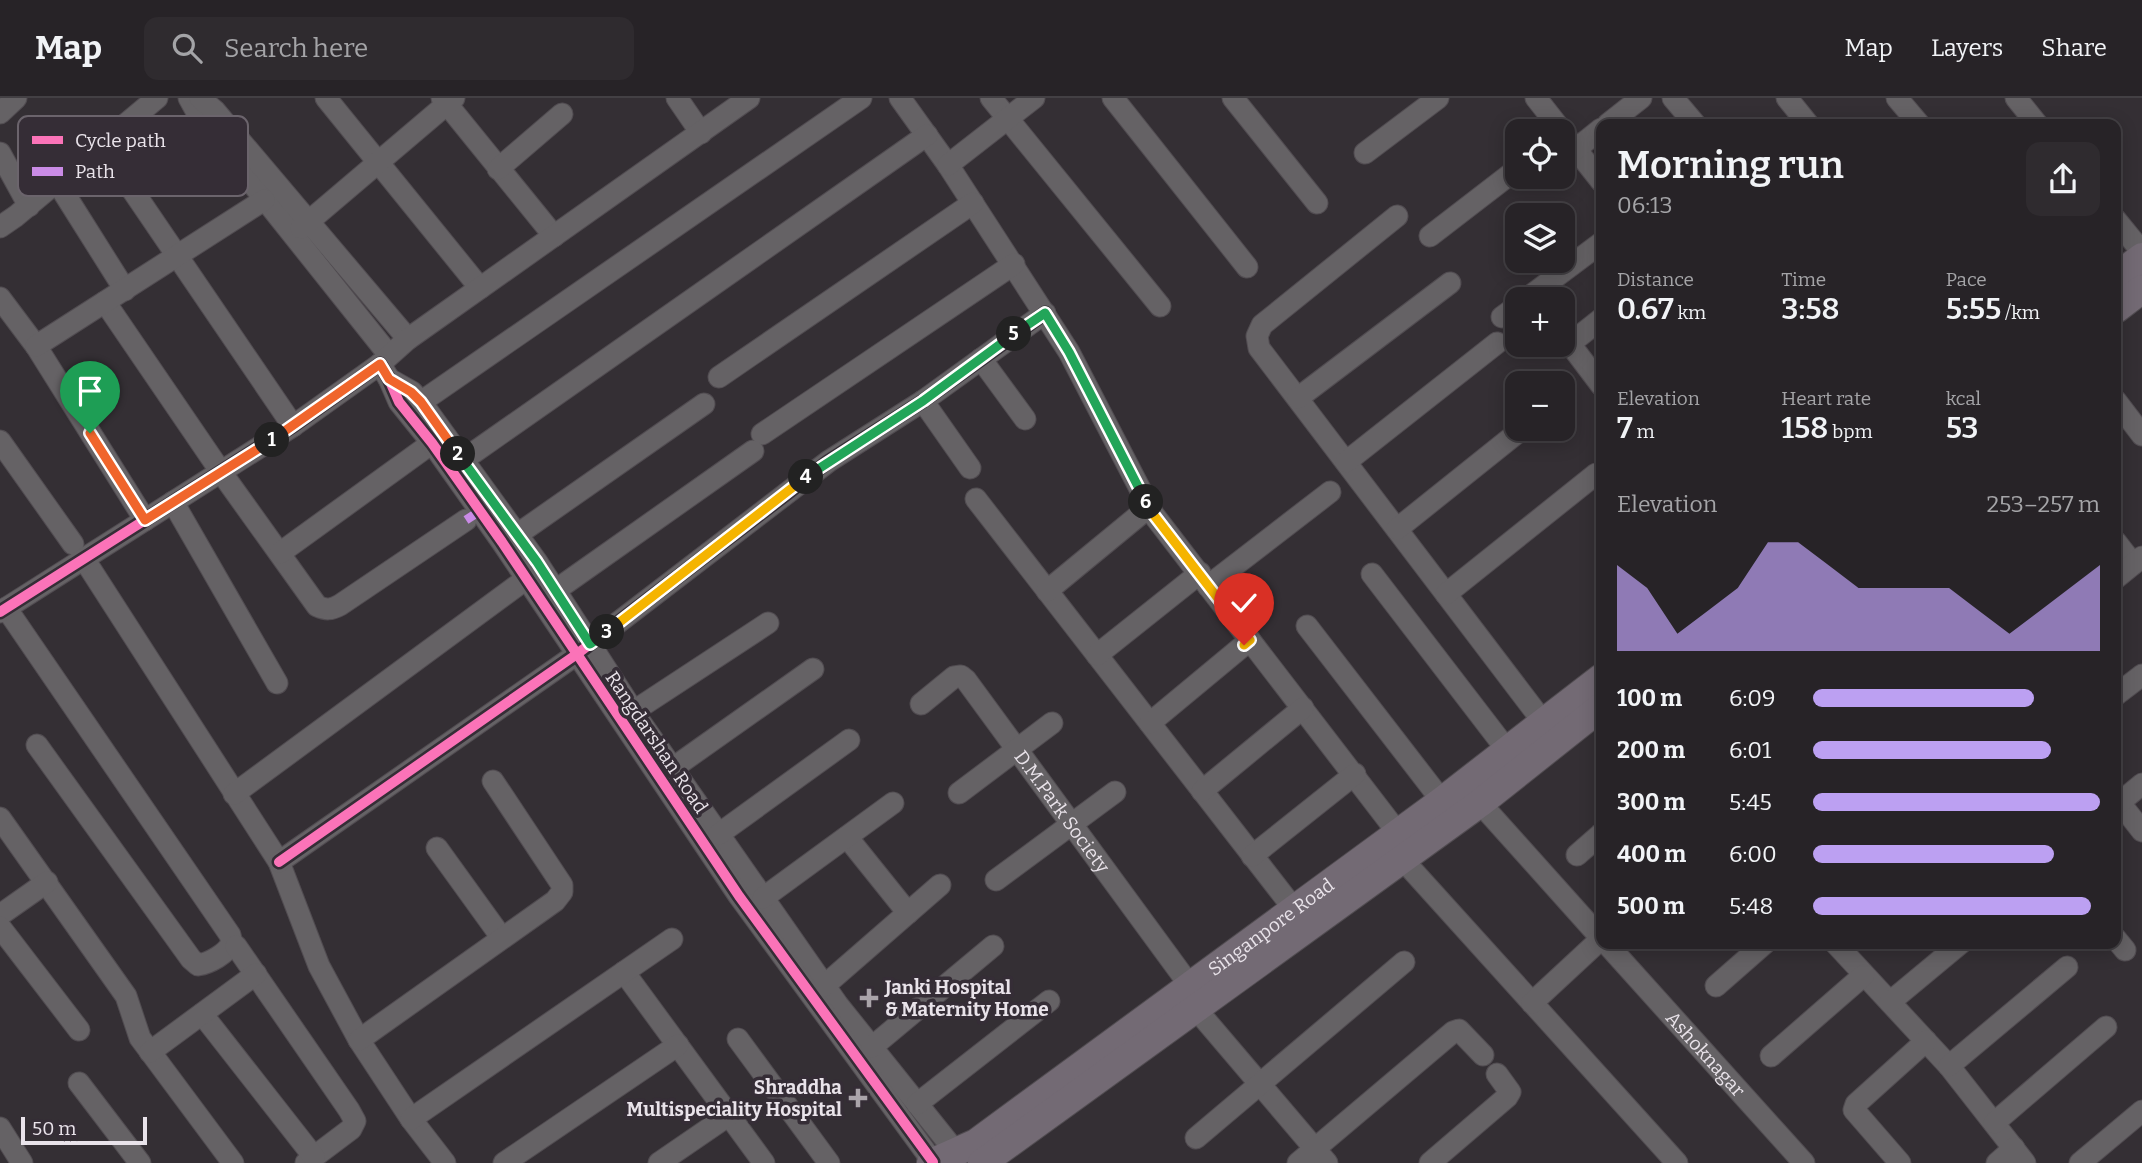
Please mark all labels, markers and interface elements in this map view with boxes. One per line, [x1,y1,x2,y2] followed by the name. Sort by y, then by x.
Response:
[144,17,634,80] search box
[35,28,102,68] text: Map
[168,29,206,67] icon: search
[224,33,368,64] text: Search here
[1845,34,1893,62] text: Map
[1931,34,2003,62] text: Layers
[2041,34,2107,62] text: Share
[18,116,248,196] legend
[1505,119,1575,441] map controls
[1505,119,1575,189] button: locate
[75,129,166,152] text: Cycle path
[1617,142,1844,188] text: Morning run
[2026,142,2100,216] button: share
[75,160,115,183] text: Path
[1617,191,1673,219] text: 06:13
[1505,203,1575,273] button: layers
[1617,268,1694,291] text: Distance
[1781,268,1826,291] text: Time
[1946,268,1987,291] text: Pace
[1505,287,1575,357] button: +
[1617,291,1674,327] text: 0.67
[1781,291,1840,327] text: 3:58
[1946,291,2001,327] text: 5:55
[1674,301,1706,324] text: km
[2001,301,2040,324] text: /km
[996,316,1032,352] pin: 5
[1008,322,1019,345] text: 5
[60,361,120,433] pin
[1505,371,1575,441] button: −
[71,372,109,410] icon: arrive
[1617,387,1700,410] text: Elevation
[1781,387,1871,410] text: Heart rate
[1946,387,1981,410] text: kcal
[1617,410,1633,446] text: 7
[1781,410,1828,446] text: 158
[1946,410,1978,446] text: 53
[1633,420,1655,443] text: m
[1828,420,1873,443] text: bpm
[254,422,290,458] pin: 1
[267,428,276,451] text: 1
[440,436,476,472] pin: 2
[452,442,463,465] text: 2
[788,460,824,494] pin: 4
[800,465,811,488] text: 4
[1128,484,1164,520] pin: 6
[1140,490,1151,513] text: 6
[1617,490,1717,518] text: Elevation
[1986,490,2100,518] text: 253–257 m
[1214,573,1274,645] pin
[1225,584,1263,622] icon: check
[590,614,624,650] pin: 3
[601,620,612,643] text: 3
[601,667,713,818] street label: Rangdarshan Road
[1617,684,1682,712] text: 100 m
[1729,684,1776,712] text: 6:09
[1617,736,1685,764] text: 200 m
[1729,736,1771,764] text: 6:01
[1009,746,1115,878] street label: D.M.Park Society
[1617,788,1686,816] text: 300 m
[1729,788,1772,816] text: 5:45
[1617,840,1686,868] text: 400 m
[1729,840,1777,868] text: 6:00
[1204,873,1339,981] street label: Singanpore Road
[1617,892,1685,920] text: 500 m
[1729,892,1773,920] text: 5:48
[884,976,1049,1021] place label: Janki Hospital & Maternity Home
[859,988,879,1008] marker: Janki Hospital & Maternity Home
[1661,1007,1750,1102] street label: Ashoknagar
[627,1076,842,1121] place label: Shraddha Multispeciality Hospital
[848,1088,868,1108] marker: Shraddha Multispeciality Hospital
[21,1114,147,1146] scale bar
[32,1117,76,1140] text: 50 m

